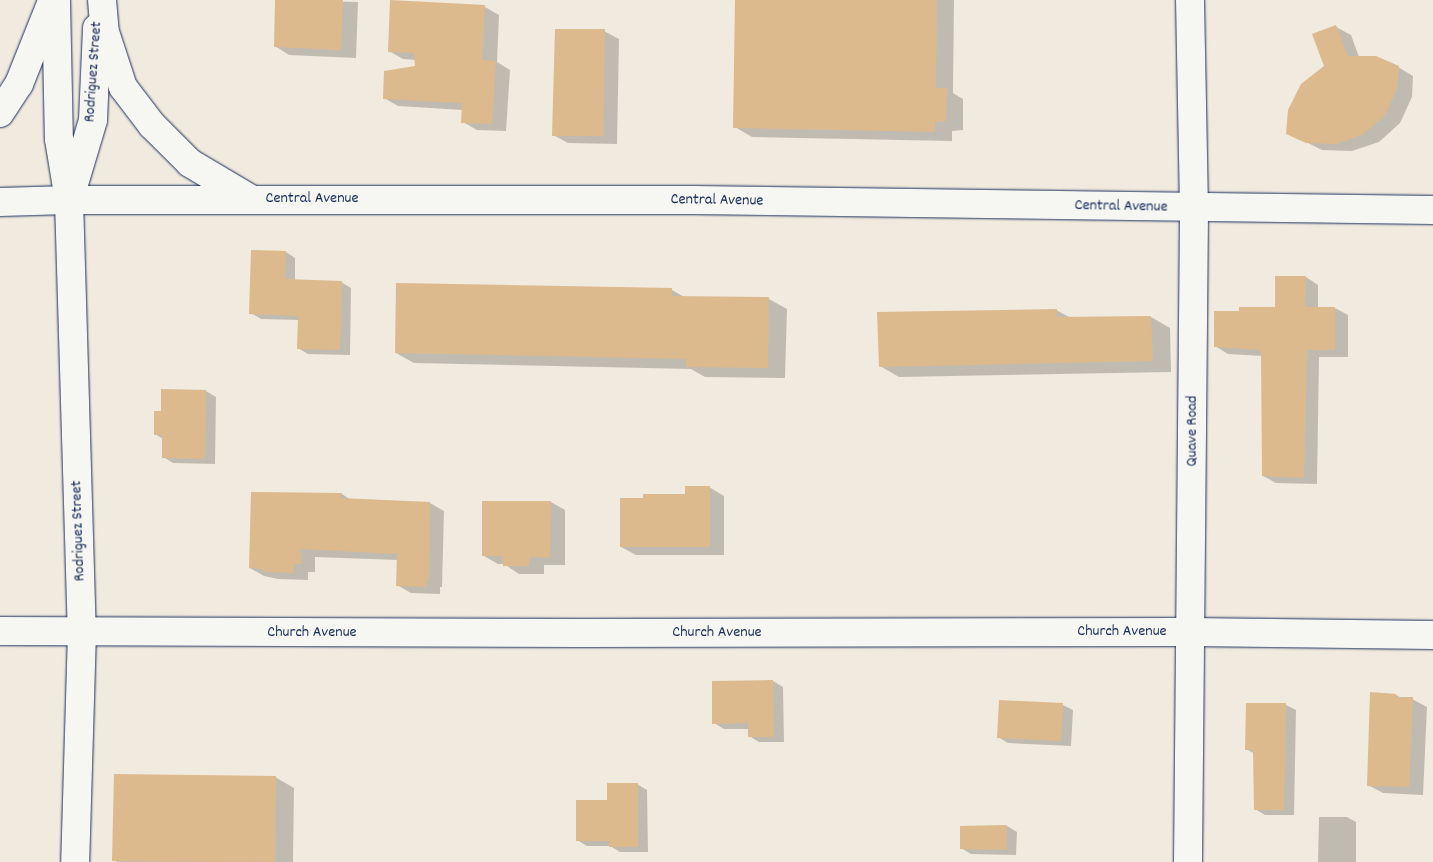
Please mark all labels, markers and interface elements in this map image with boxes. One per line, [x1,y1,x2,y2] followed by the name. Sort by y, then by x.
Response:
[81,21,107,123] street label: Rodriguez Street
[266,189,358,209] street label: Central Avenue
[670,191,764,211] street label: Central Avenue
[1074,197,1168,217] street label: Central Avenue
[1183,395,1203,467] street label: Quave Road
[68,480,90,582] street label: Rodriguez Street
[1077,622,1167,642] street label: Church Avenue
[267,623,357,643] street label: Church Avenue
[672,623,762,643] street label: Church Avenue

